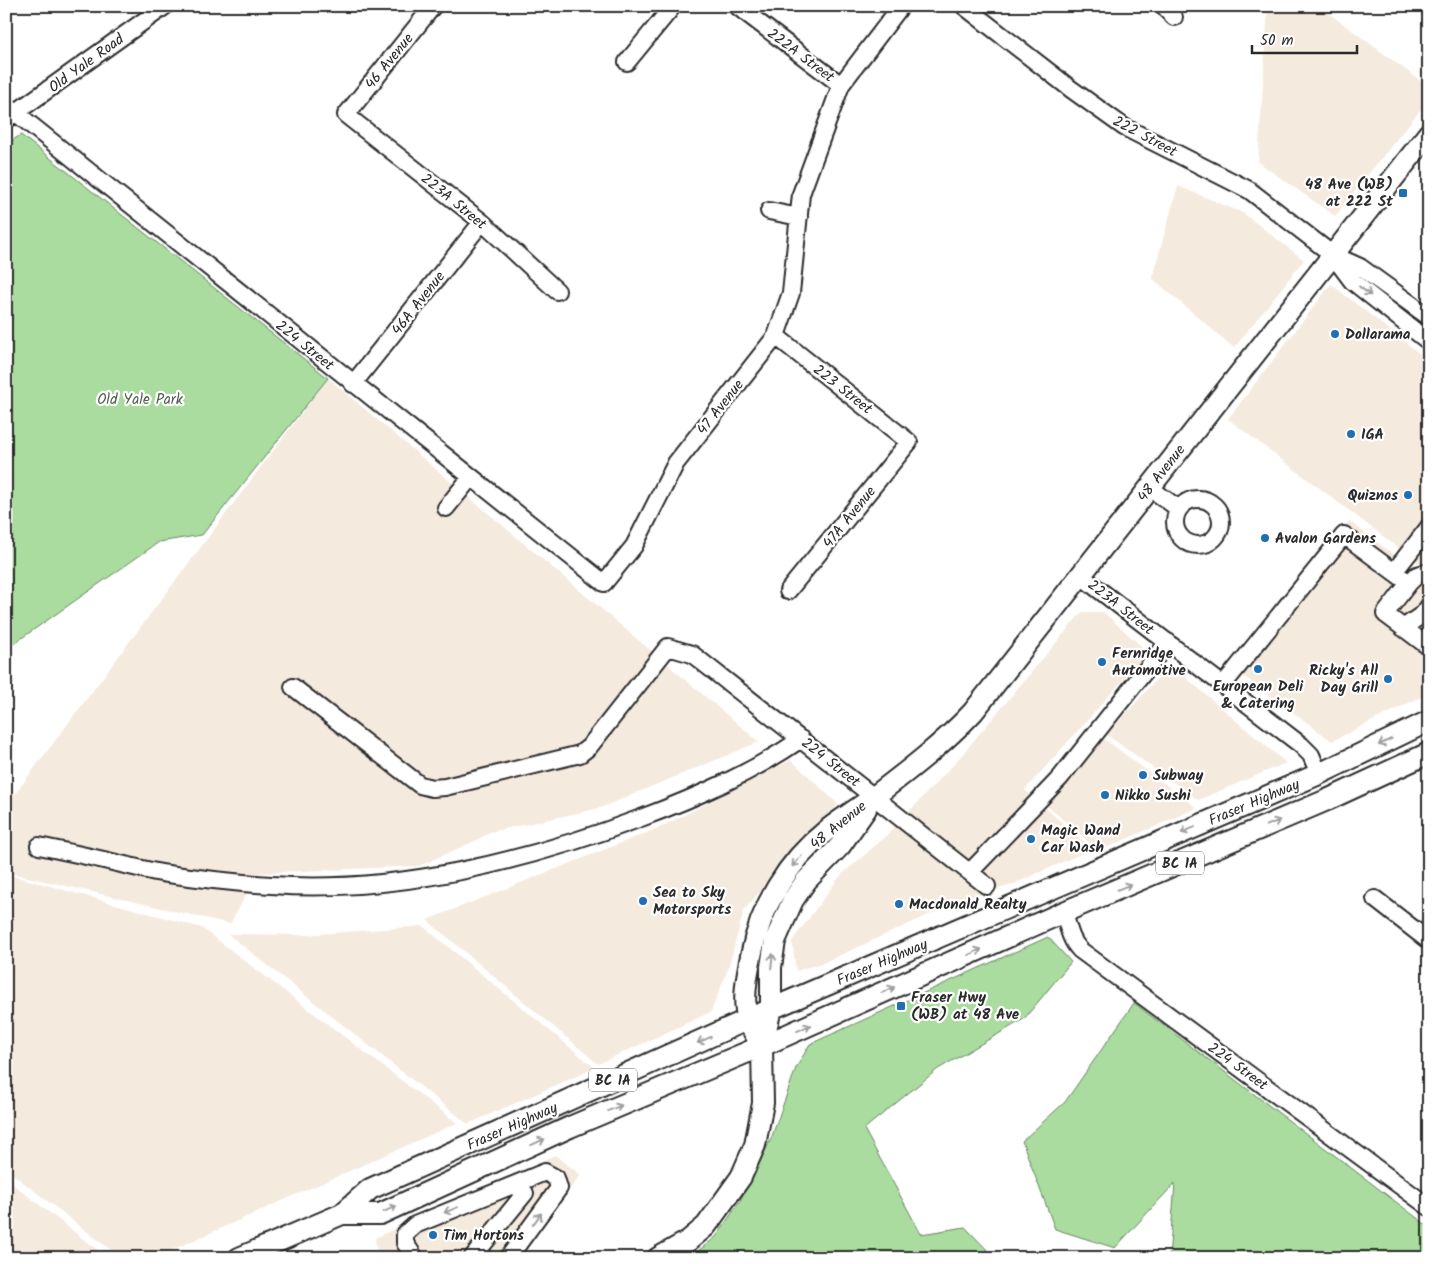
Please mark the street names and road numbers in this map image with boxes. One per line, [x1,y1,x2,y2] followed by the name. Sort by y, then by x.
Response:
[761,22,839,89] street label: 222A Street
[44,28,130,100] street label: Old Yale Road
[359,28,420,95] street label: 46 Avenue
[1108,110,1181,164] street label: 222 Street
[415,168,492,236] street label: 223A Street
[386,266,452,341] street label: 46A Avenue
[270,314,339,377] street label: 224 Street
[807,359,878,421] street label: 223 Street
[691,374,751,441] street label: 47 Avenue
[1132,439,1192,508] street label: 48 Avenue
[817,481,883,554] street label: 47A Avenue
[1082,574,1159,642] street label: 223A Street
[796,732,865,794] street label: 224 Street
[1205,773,1305,833] street label: Fraser Highway
[805,795,873,856] street label: 48 Avenue
[1156,851,1204,874] road number: BC 1A
[833,933,933,993] street label: Fraser Highway
[1202,1037,1273,1097] street label: 224 Street
[589,1068,637,1092] road number: BC 1A
[463,1096,562,1158] street label: Fraser Highway

